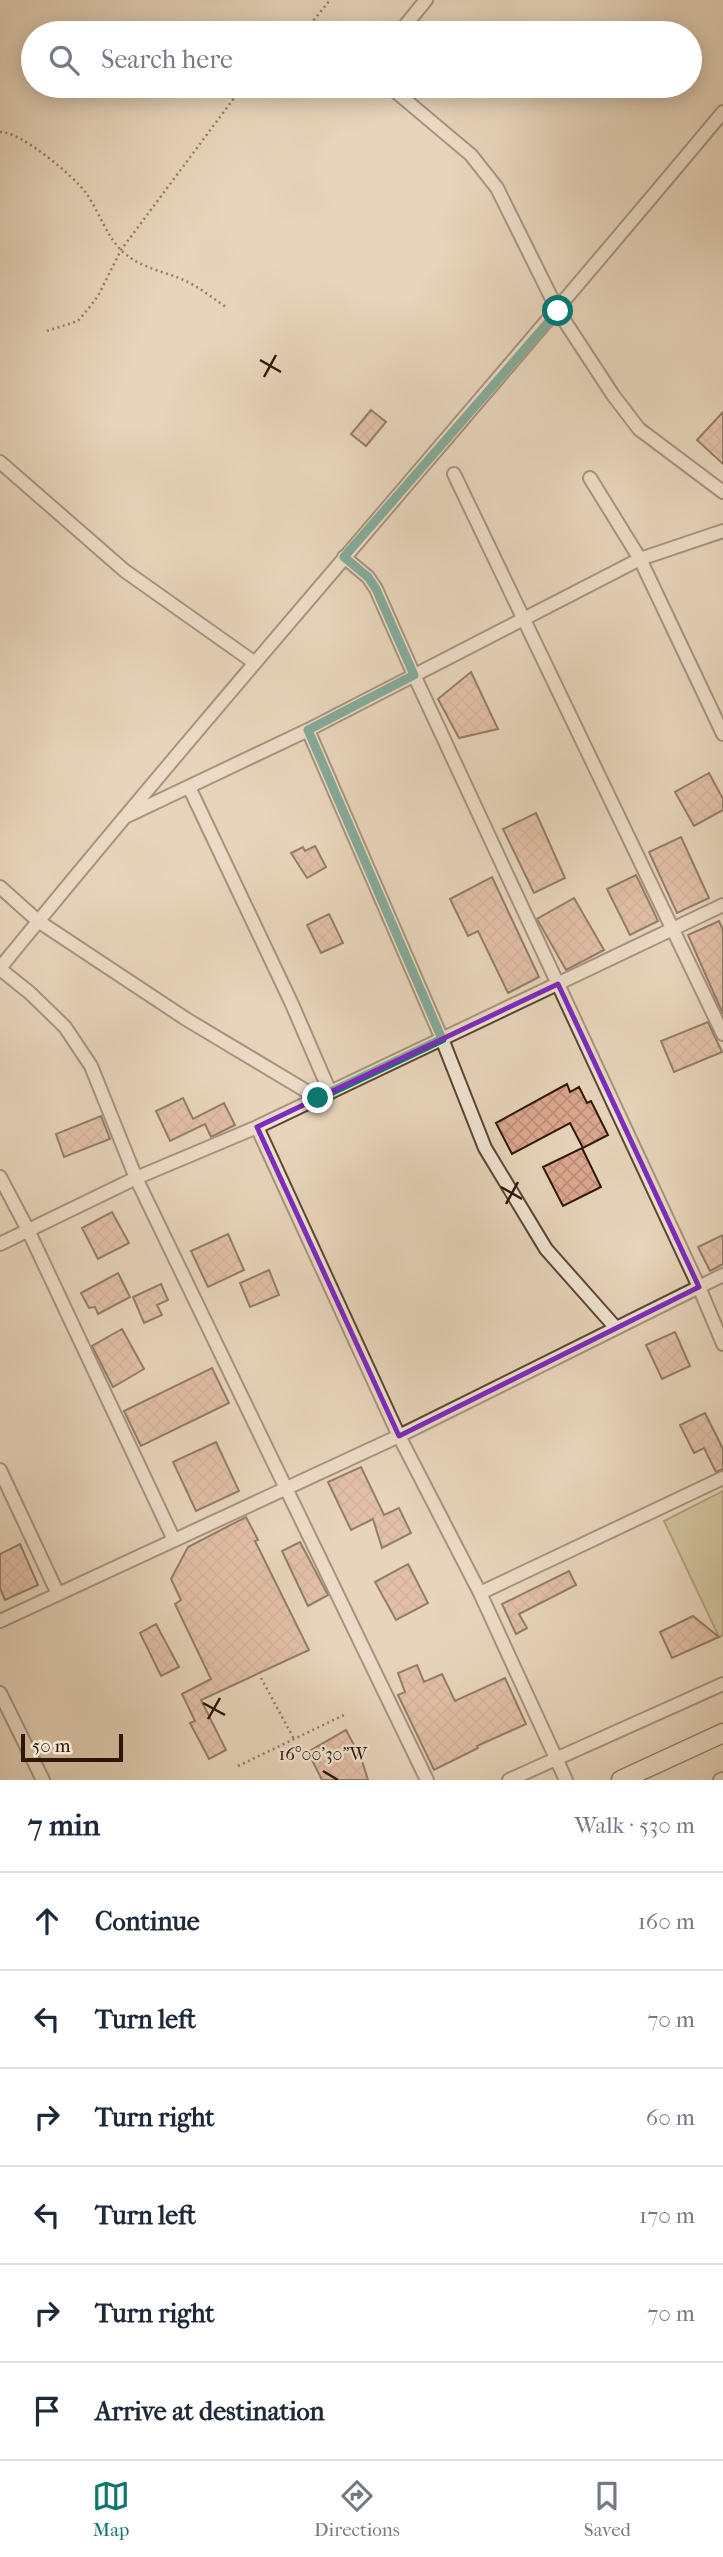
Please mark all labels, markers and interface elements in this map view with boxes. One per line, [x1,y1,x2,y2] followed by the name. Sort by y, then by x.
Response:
[21,21,702,98] search box
[45,41,83,79] icon: search
[101,44,233,75] text: Search here
[542,295,573,326] route start
[302,1082,333,1113] route end
[21,1731,122,1763] scale bar
[32,1735,71,1757] text: 50 m
[279,1744,369,1765] text: 16°00'30"W
[28,1808,100,1843] text: 7 min
[575,1812,695,1839] text: Walk · 530 m
[28,1902,66,1940] icon: ahead
[95,1906,200,1937] text: Continue
[638,1908,695,1935] text: 160 m
[28,2000,66,2038] icon: left
[95,2004,196,2035] text: Turn left
[647,2006,695,2033] text: 70 m
[28,2098,66,2136] icon: right
[95,2102,215,2133] text: Turn right
[646,2104,695,2131] text: 60 m
[28,2196,66,2234] icon: left
[95,2200,196,2231] text: Turn left
[639,2202,695,2229] text: 170 m
[28,2294,66,2332] icon: right
[95,2298,215,2329] text: Turn right
[647,2300,695,2327] text: 70 m
[28,2392,66,2430] icon: arrive
[95,2396,325,2427] text: Arrive at destination
[92,2477,130,2541] tab: Map
[314,2477,400,2541] tab: Directions
[584,2477,631,2541] tab: Saved

